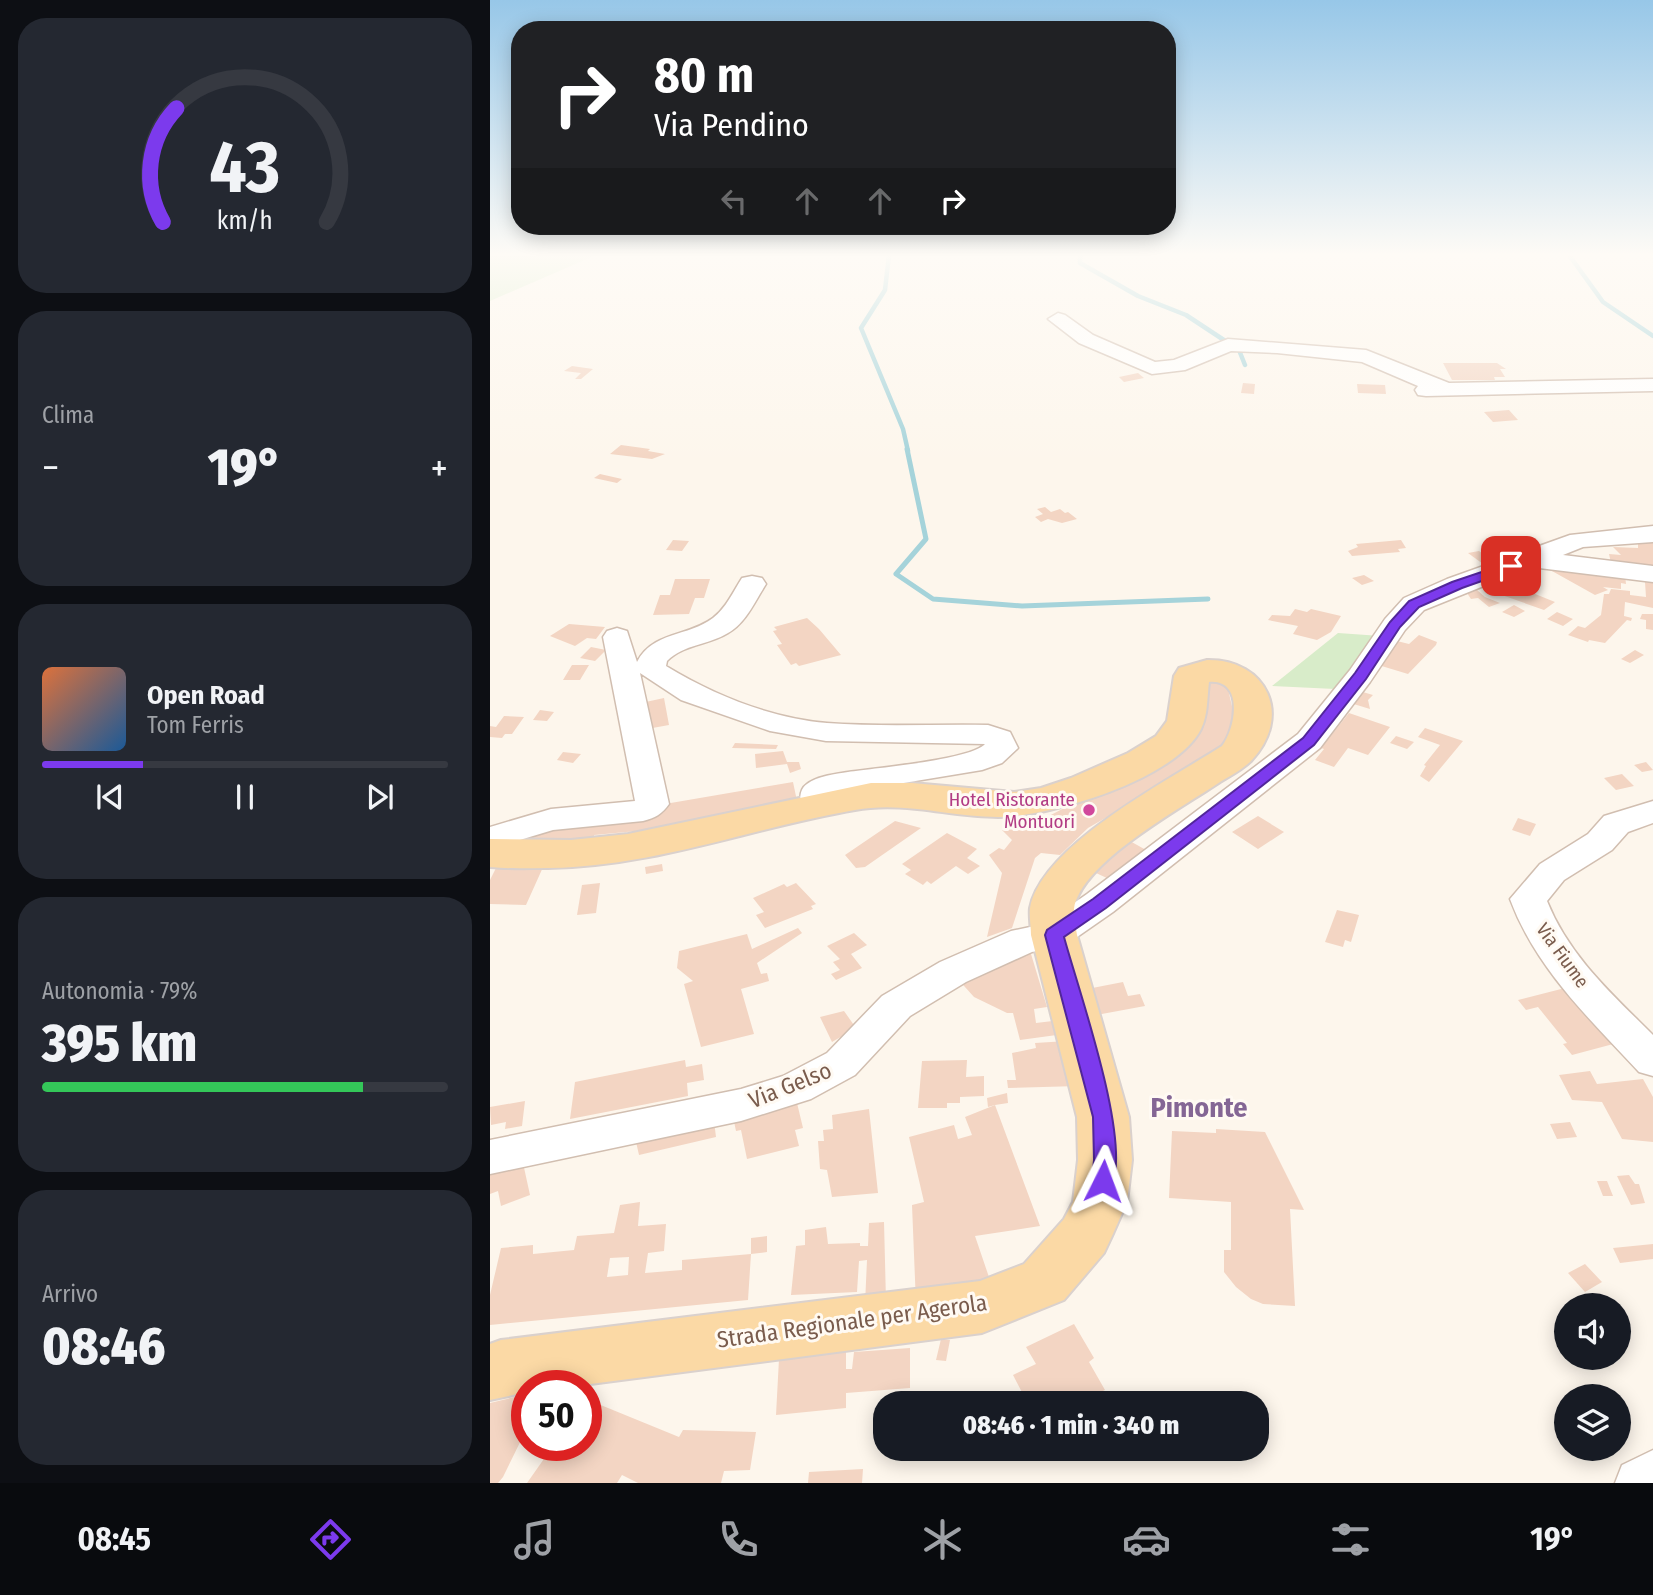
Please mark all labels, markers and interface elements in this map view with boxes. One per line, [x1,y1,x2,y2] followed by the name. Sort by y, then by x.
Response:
[654,46,754,105] text: 80 m
[539,49,630,140] icon: right
[654,106,809,144] text: Via Pendino
[209,124,281,211] text: 43
[715,182,753,220] icon: left
[788,182,826,220] icon: ahead
[861,182,899,220] icon: ahead
[934,182,972,220] icon: right
[217,205,273,235] text: km/h
[42,401,94,429] text: Clima
[208,436,282,499] text: 19°
[42,445,59,491] text: −
[431,445,448,491] text: +
[1481,536,1541,596] pin
[1492,547,1530,585] icon: arrive
[147,680,265,711] text: Open Road
[147,711,244,739] text: Tom Ferris
[91,778,129,816] icon: previous
[226,778,264,816] icon: pause
[361,778,399,816] icon: next
[949,788,1075,833] place label: Hotel Ristorante Montuori
[1081,802,1097,818] marker: Hotel Ristorante Montuori
[1531,918,1594,992] street label: Via Fiume
[42,977,197,1005] text: Autonomia · 79%
[42,1012,197,1075] text: 395 km
[745,1056,835,1114] street label: Via Gelso
[1150,1091,1248,1124] district label: Pimonte
[1066,1144,1140,1218] position arrow
[42,1280,98,1308] text: Arrivo
[715,1288,989,1354] street label: Strada Regionale per Agerola
[1554,1293,1631,1461] map controls
[1554,1293,1631,1370] button: sound
[42,1315,165,1378] text: 08:46
[511,1370,602,1461] speed limit sign: 50
[1554,1384,1631,1461] button: layers
[963,1410,1179,1441] text: 08:46 · 1 min · 340 m
[306,1515,355,1564] icon: directions
[510,1515,559,1564] icon: music
[714,1515,763,1564] icon: phone
[918,1515,967,1564] icon: climate
[1122,1515,1171,1564] icon: car
[1326,1515,1375,1564] icon: filters
[78,1520,151,1558] text: 08:45
[1530,1520,1575,1558] text: 19°

